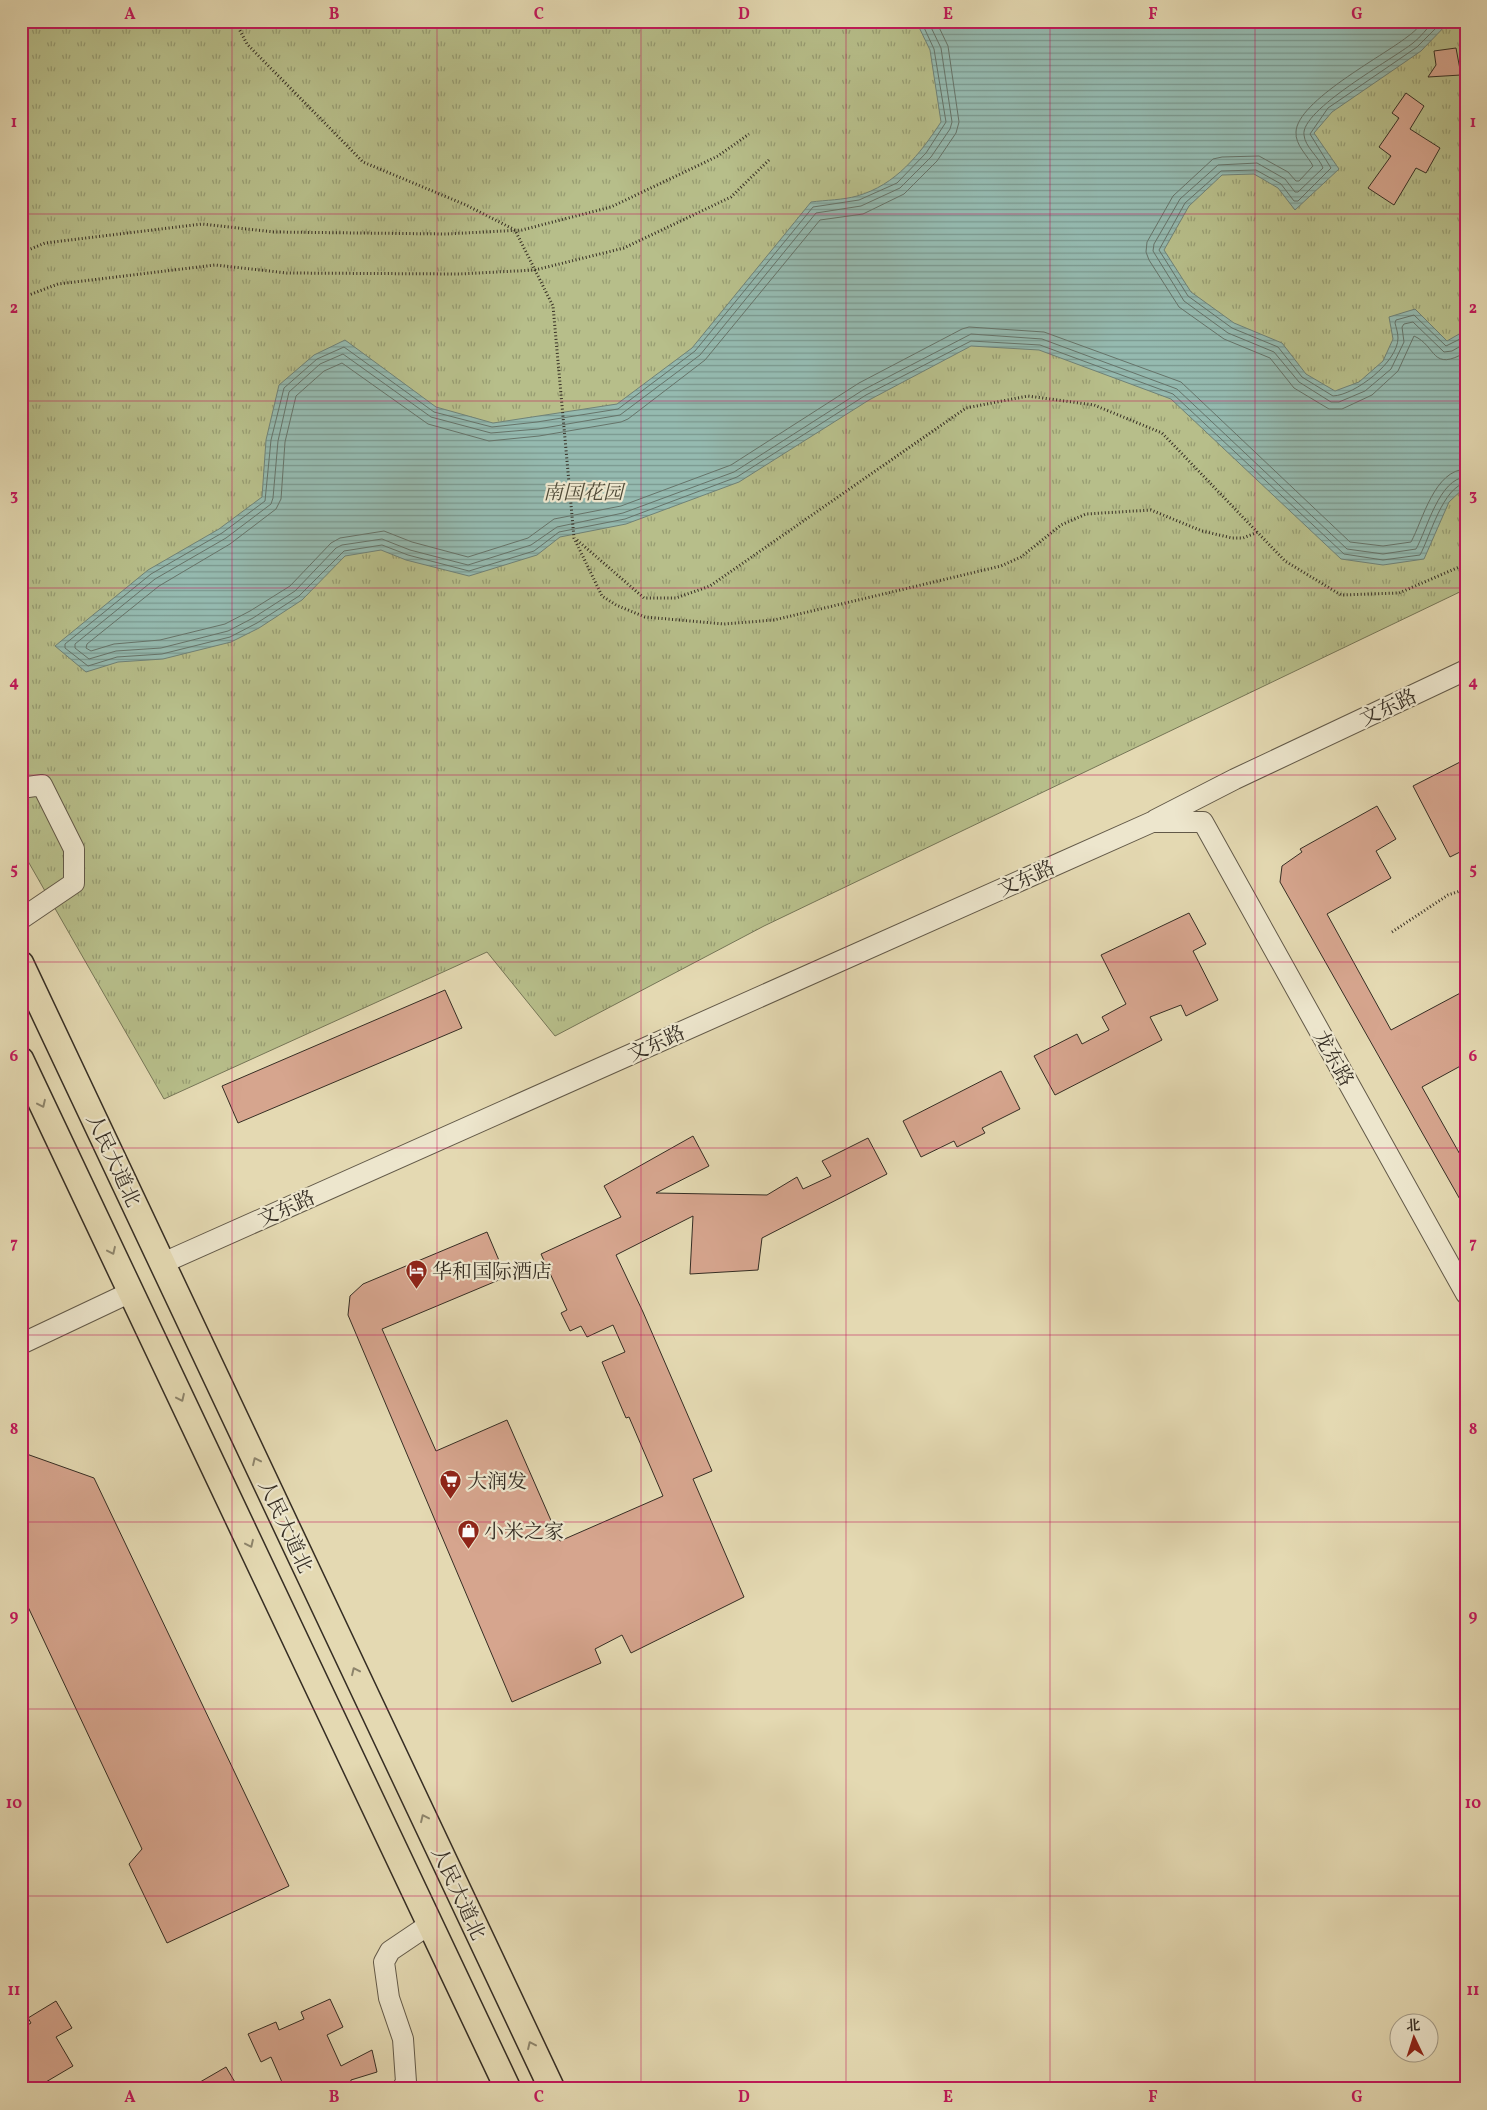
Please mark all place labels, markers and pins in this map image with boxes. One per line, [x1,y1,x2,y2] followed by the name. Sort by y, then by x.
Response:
[404,1259,428,1290] hotel icon: 华和国际酒店
[432,1259,552,1287] place label: 华和国际酒店
[439,1469,463,1500] supermarket icon: 大润发
[467,1469,527,1497] place label: 大润发
[456,1519,480,1550] shop icon: 小米之家
[484,1519,564,1547] place label: 小米之家

